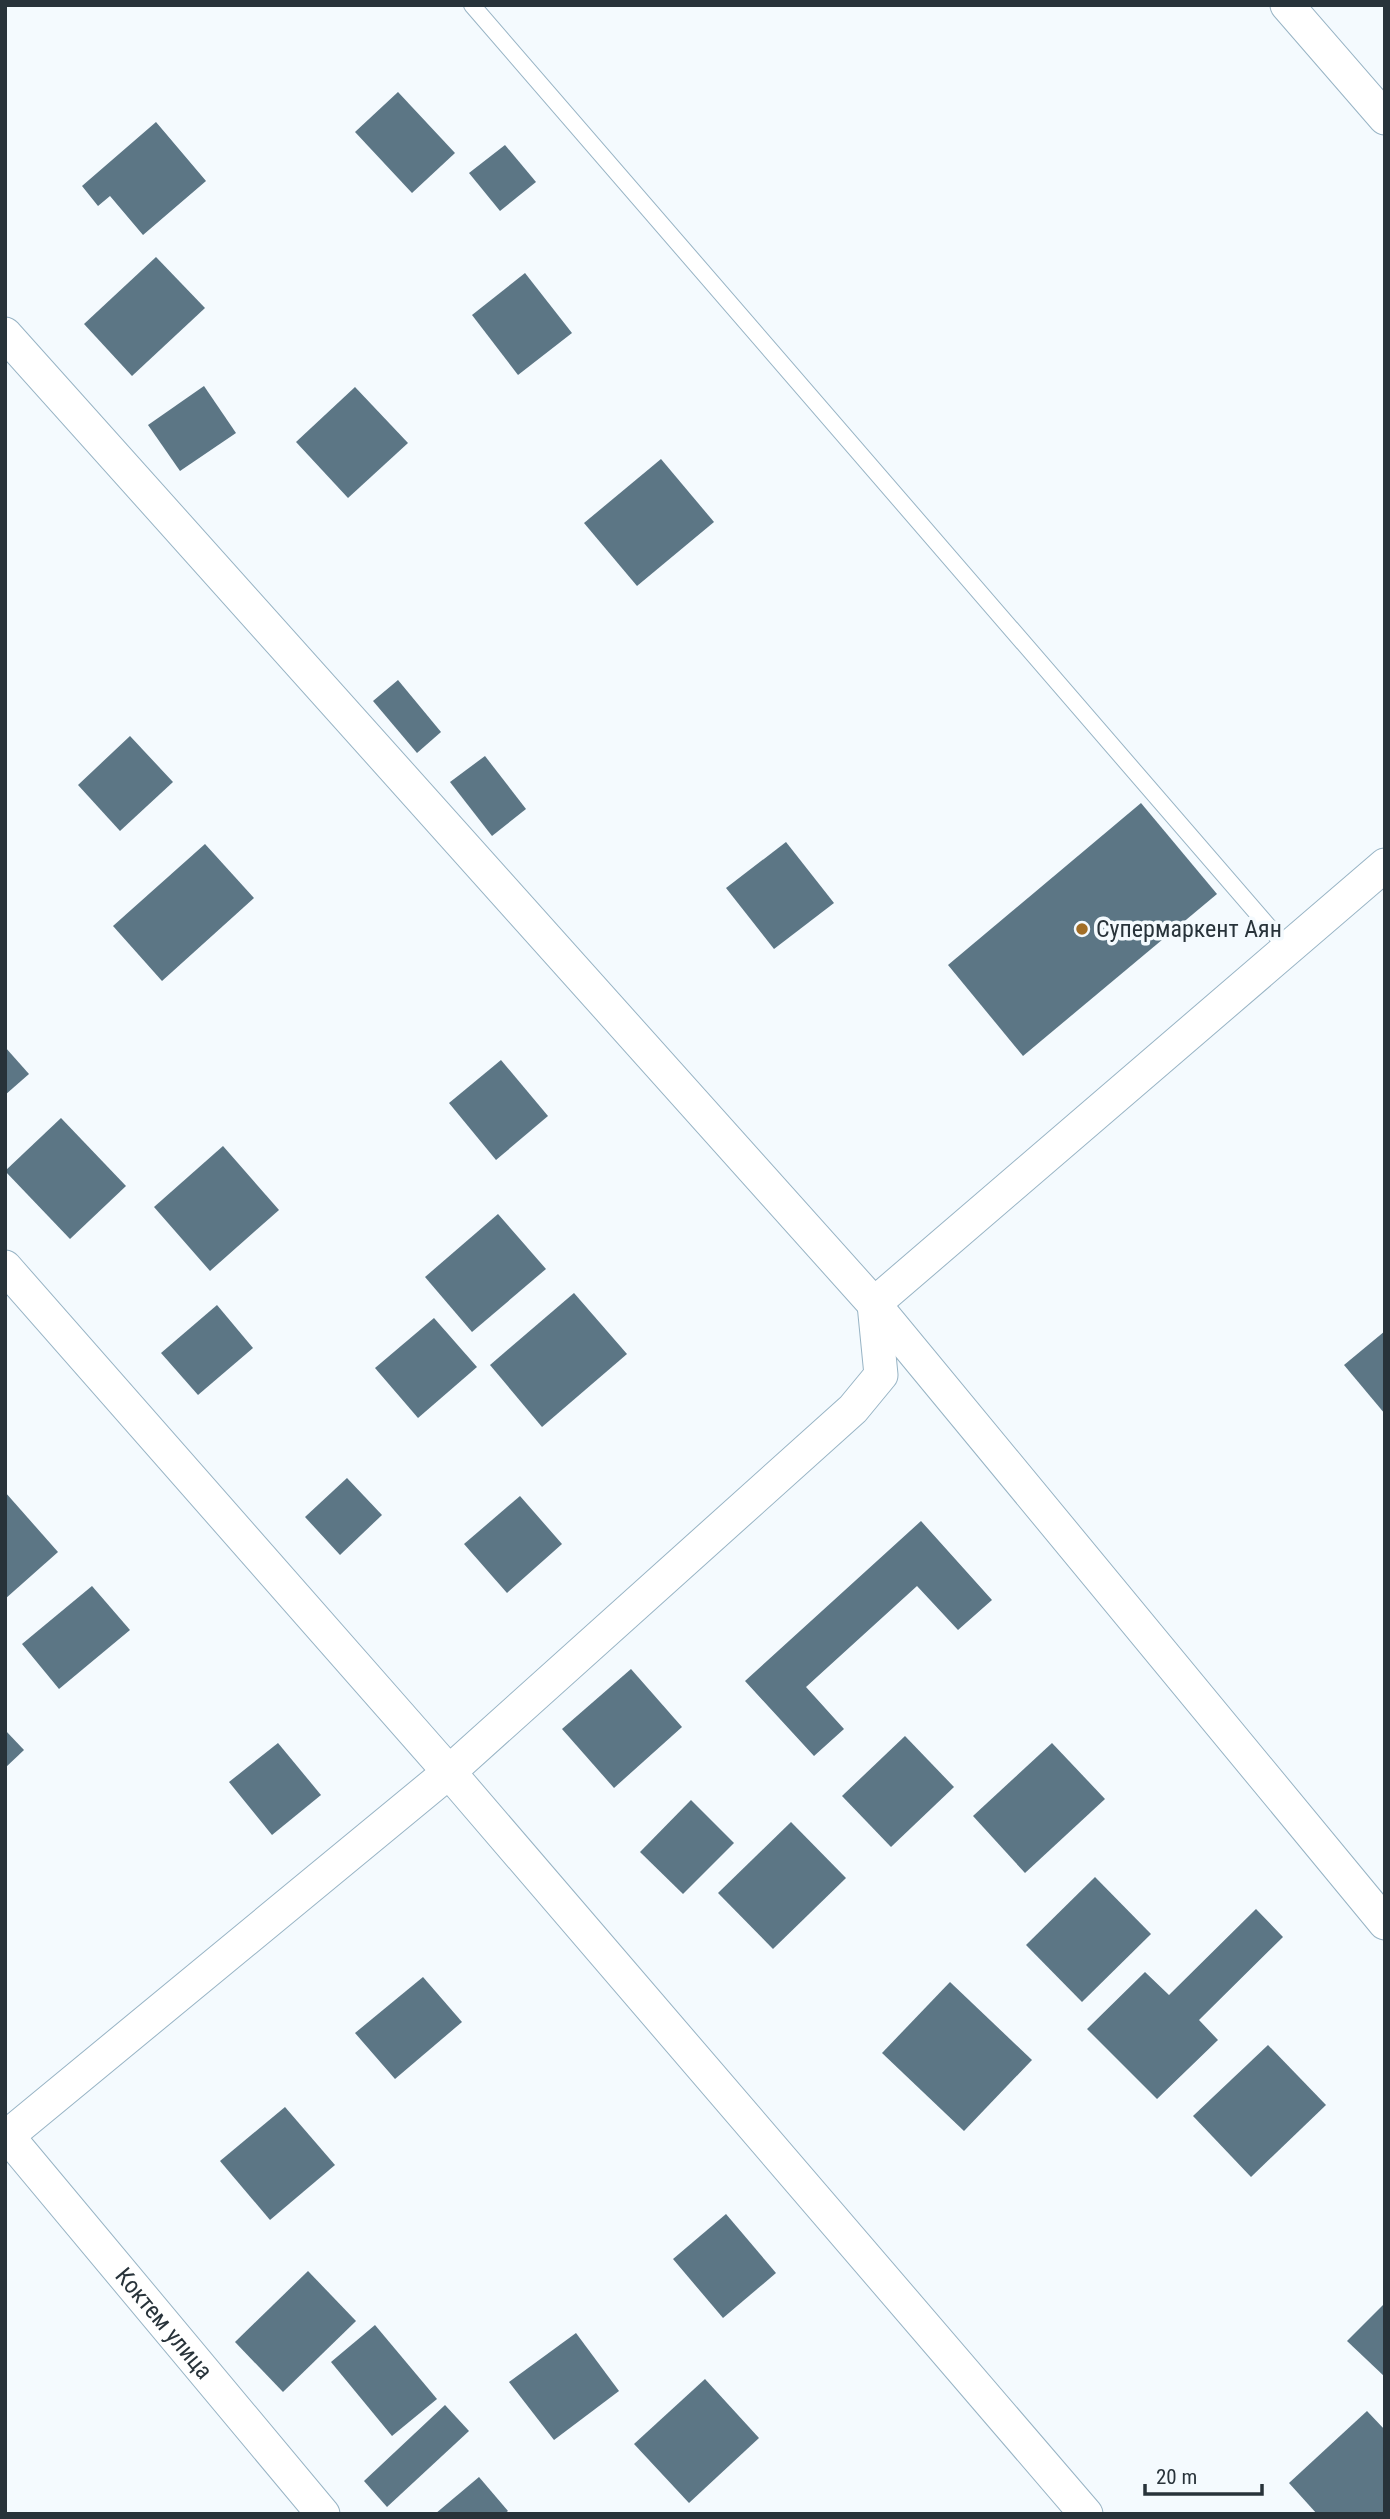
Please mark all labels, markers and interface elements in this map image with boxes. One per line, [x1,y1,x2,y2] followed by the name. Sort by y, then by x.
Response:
[1096,915,1282,943] place label: Супермаркент Аян
[1074,921,1090,937] marker: Супермаркент Аян
[109,2262,218,2385] street label: Коктем улица
[1145,2452,1262,2496] scale bar
[1156,2465,1197,2489] text: 20 m

